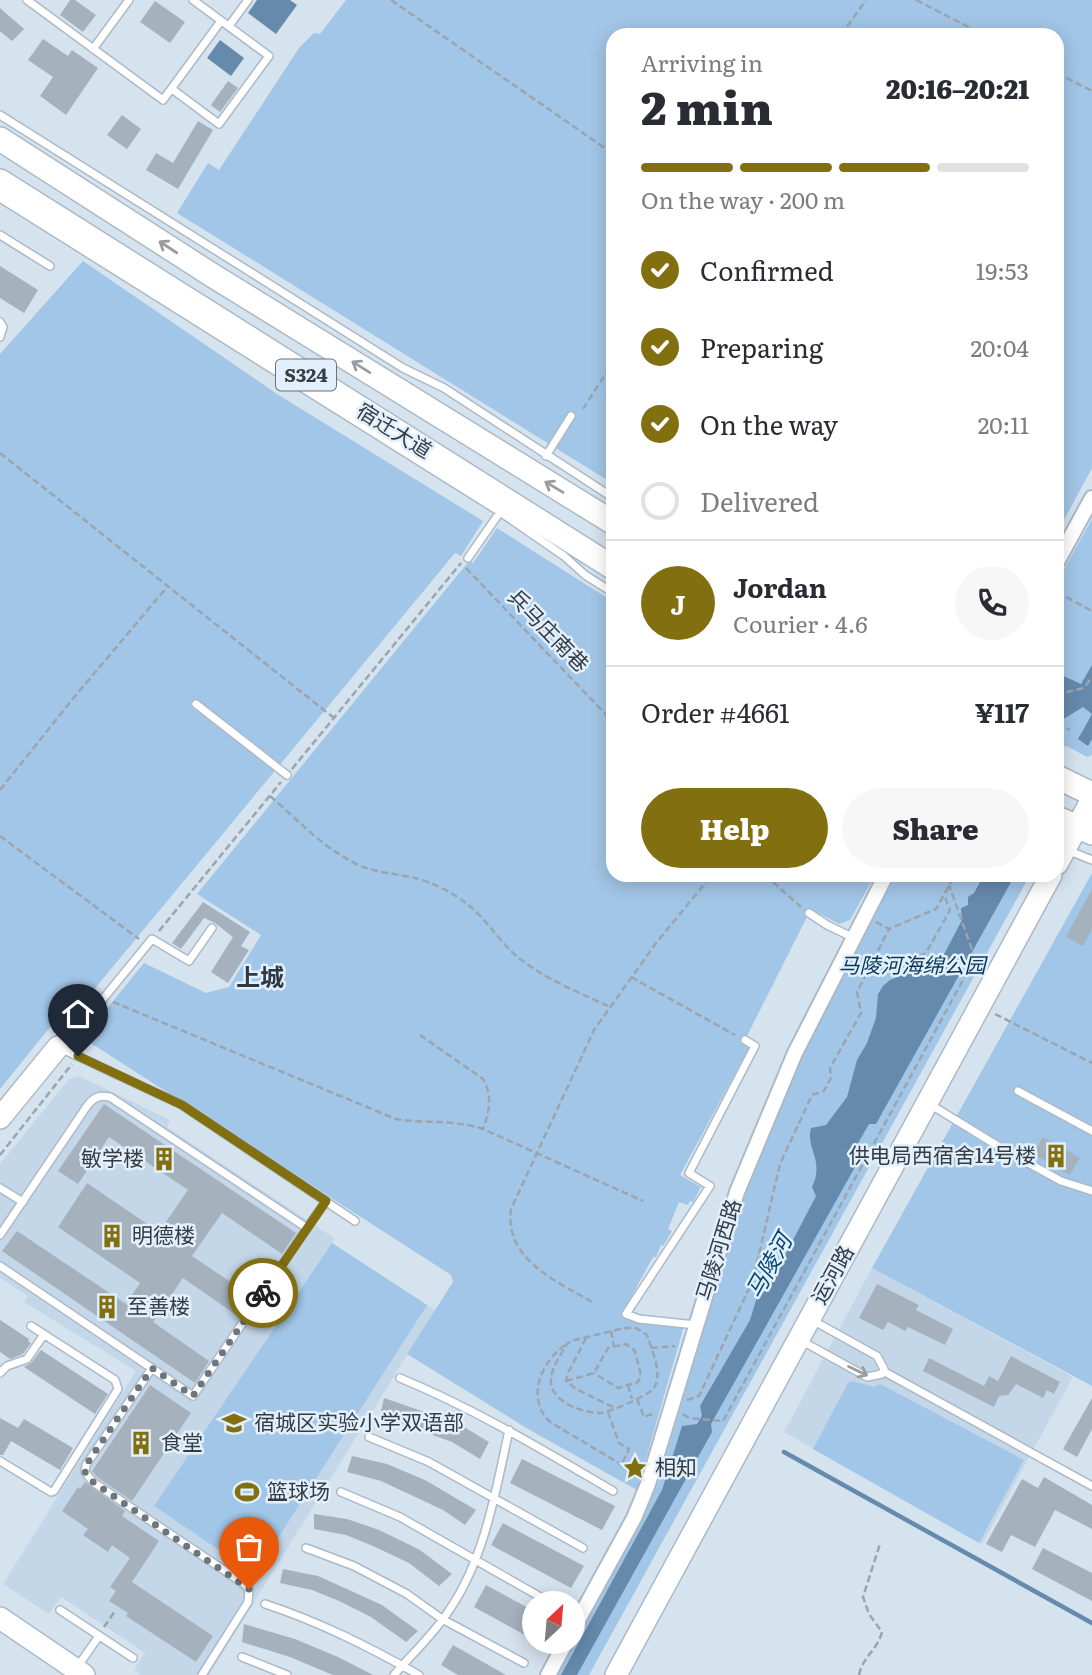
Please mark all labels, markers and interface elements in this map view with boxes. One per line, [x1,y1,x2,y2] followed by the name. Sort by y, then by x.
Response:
[641,45,763,79] text: Arriving in
[886,68,1029,107] text: 20:16–20:21
[641,71,773,139] text: 2 min
[641,182,845,216] text: On the way · 200 m
[158,239,178,253] one-way arrow
[700,250,834,289] text: Confirmed
[641,251,679,289] icon: check
[976,253,1029,287] text: 19:53
[700,327,823,366] text: Preparing
[641,328,679,366] icon: check
[970,330,1029,364] text: 20:04
[276,360,336,390] road number: S324
[351,360,371,374] one-way arrow
[351,393,439,464] street label: 宿迁大道
[700,404,838,443] text: On the way
[641,405,679,443] icon: check
[978,407,1029,441] text: 20:11
[545,480,565,494] one-way arrow
[700,481,819,520] text: Delivered
[955,566,1029,640] button: phone
[733,567,827,606] text: Jordan
[502,581,597,678] street label: 兵马庄南巷
[671,584,685,623] text: J
[733,606,868,640] text: Courier · 4.6
[641,692,790,731] text: Order #4661
[975,692,1029,731] text: ¥117
[641,788,828,868] button: Help
[842,788,1029,868] button: Share
[839,948,988,979] park label: 马陵河海绵公园
[236,958,284,993] district label: 上城
[48,984,108,1056] pin
[59,995,97,1033] icon: home
[849,1138,1036,1169] place label: 供电局西宿舍14号楼
[81,1141,144,1172] place label: 敏学楼
[1042,1142,1070,1170] building icon: 供电局西宿舍14号楼
[150,1145,178,1173] building icon: 敏学楼
[686,1195,747,1304] street label: 马陵河西路
[132,1218,195,1249] place label: 明德楼
[98,1222,126,1250] building icon: 明德楼
[736,1223,801,1303] water label: 马陵河
[802,1239,860,1309] street label: 运河路
[228,1258,298,1328] courier
[244,1274,282,1312] icon: bike
[127,1289,190,1320] place label: 至善楼
[93,1293,121,1321] building icon: 至善楼
[847,1365,868,1379] one-way arrow
[254,1405,464,1436] place label: 宿城区实验小学双语部
[220,1409,248,1437] school or university icon: 宿城区实验小学双语部
[161,1425,203,1456] place label: 食堂
[127,1429,155,1457] building icon: 食堂
[655,1450,697,1481] place label: 相知
[621,1454,649,1482] place icon: 相知
[267,1474,330,1505] place label: 篮球场
[233,1478,261,1506] sports icon: 篮球场
[219,1517,279,1589] pin
[230,1528,268,1566] icon: bag
[522,1591,584,1654] north arrow
[522,1591,585,1654] map controls

